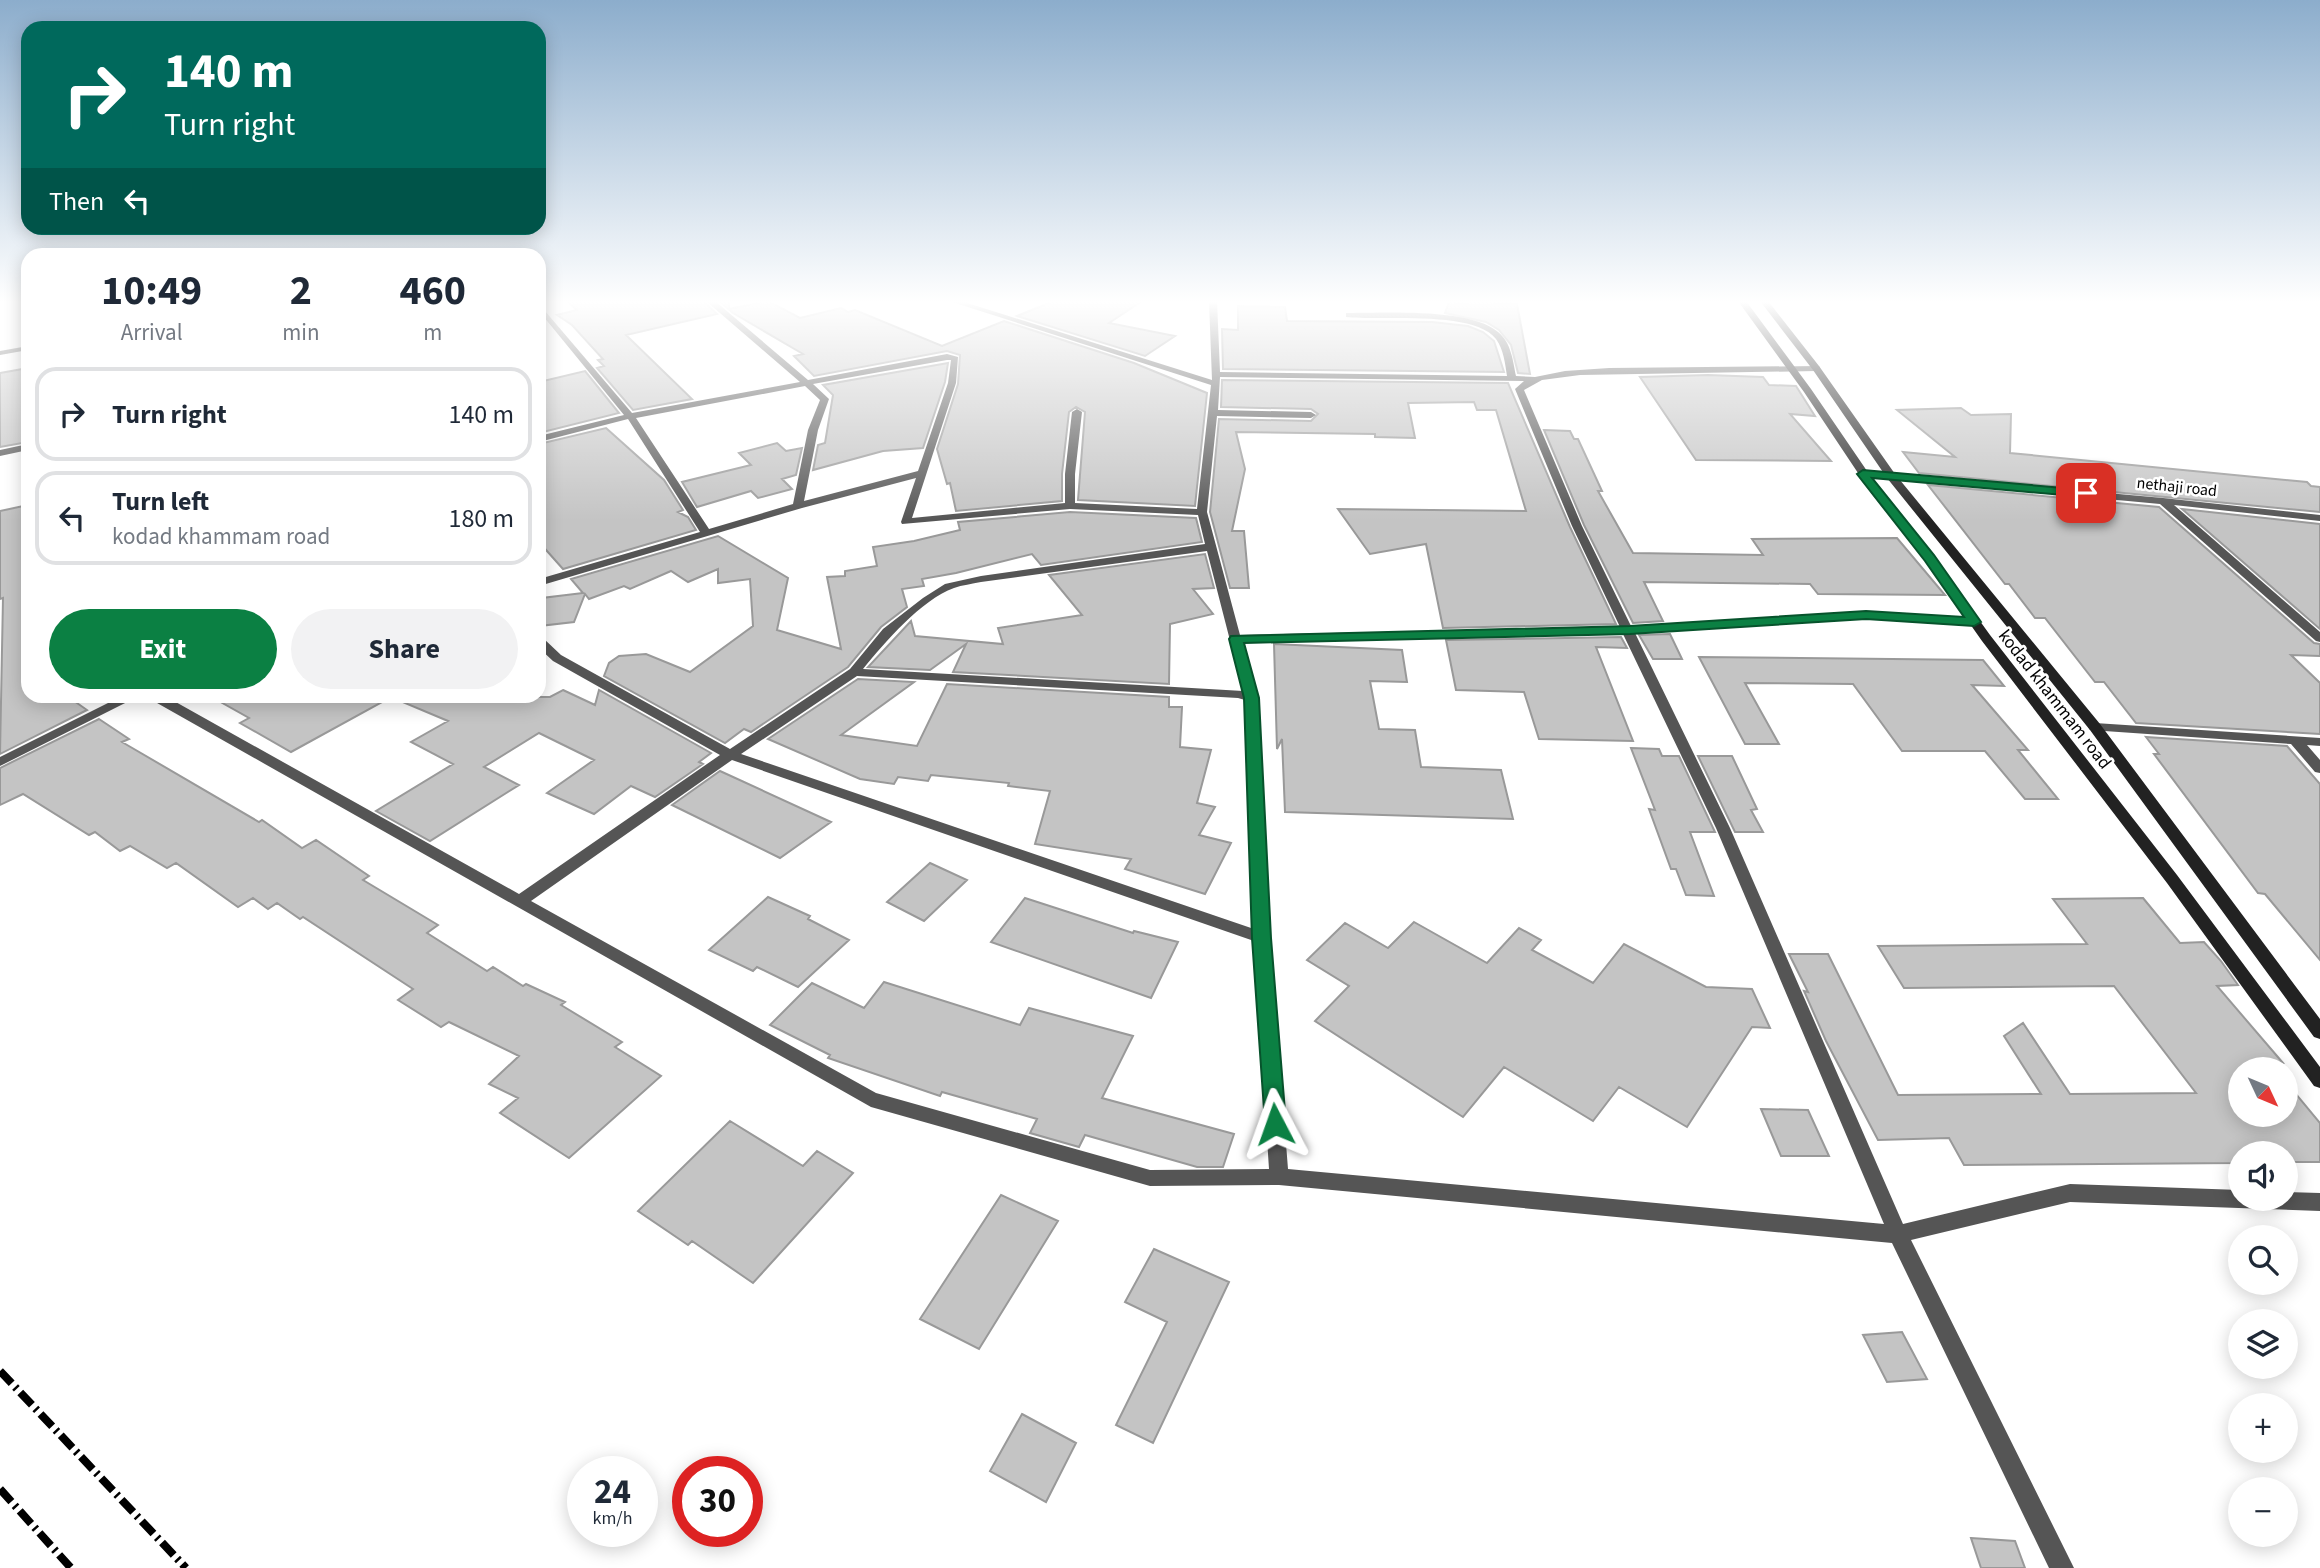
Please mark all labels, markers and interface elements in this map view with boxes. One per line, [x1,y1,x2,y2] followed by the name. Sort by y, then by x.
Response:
[164,37,293,107] text: 140 m
[49,49,140,140] icon: right
[164,102,295,148] text: Turn right
[118,182,156,220] icon: left
[49,183,104,220] text: Then
[101,261,202,321] text: 10:49
[290,261,312,321] text: 2
[399,261,466,321] text: 460
[121,316,183,349] text: Arrival
[282,316,320,349] text: min
[423,316,442,349] text: m
[53,395,91,433] icon: right
[112,396,227,433] text: Turn right
[448,396,514,433] text: 140 m
[2056,463,2116,523] pin
[2136,472,2218,502] street label: nethaji road
[2067,474,2105,512] icon: arrive
[112,483,209,520] text: Turn left
[53,499,91,537] icon: left
[448,500,514,537] text: 180 m
[112,520,330,553] text: kodad khammam road
[49,609,277,689] button: Exit
[291,609,518,689] button: Share
[1992,624,2117,774] street label: kodad khammam road
[2228,1057,2298,1127] north arrow
[2228,1057,2298,1547] map controls
[1238,1087,1312,1161] position arrow
[2228,1141,2298,1211] button: sound
[2228,1225,2298,1295] button: search
[2228,1309,2298,1379] button: layers
[2228,1393,2298,1463] button: +
[672,1456,763,1547] speed limit sign: 30
[594,1467,631,1517] text: 24
[2228,1477,2298,1547] button: −
[593,1506,632,1531] text: km/h

